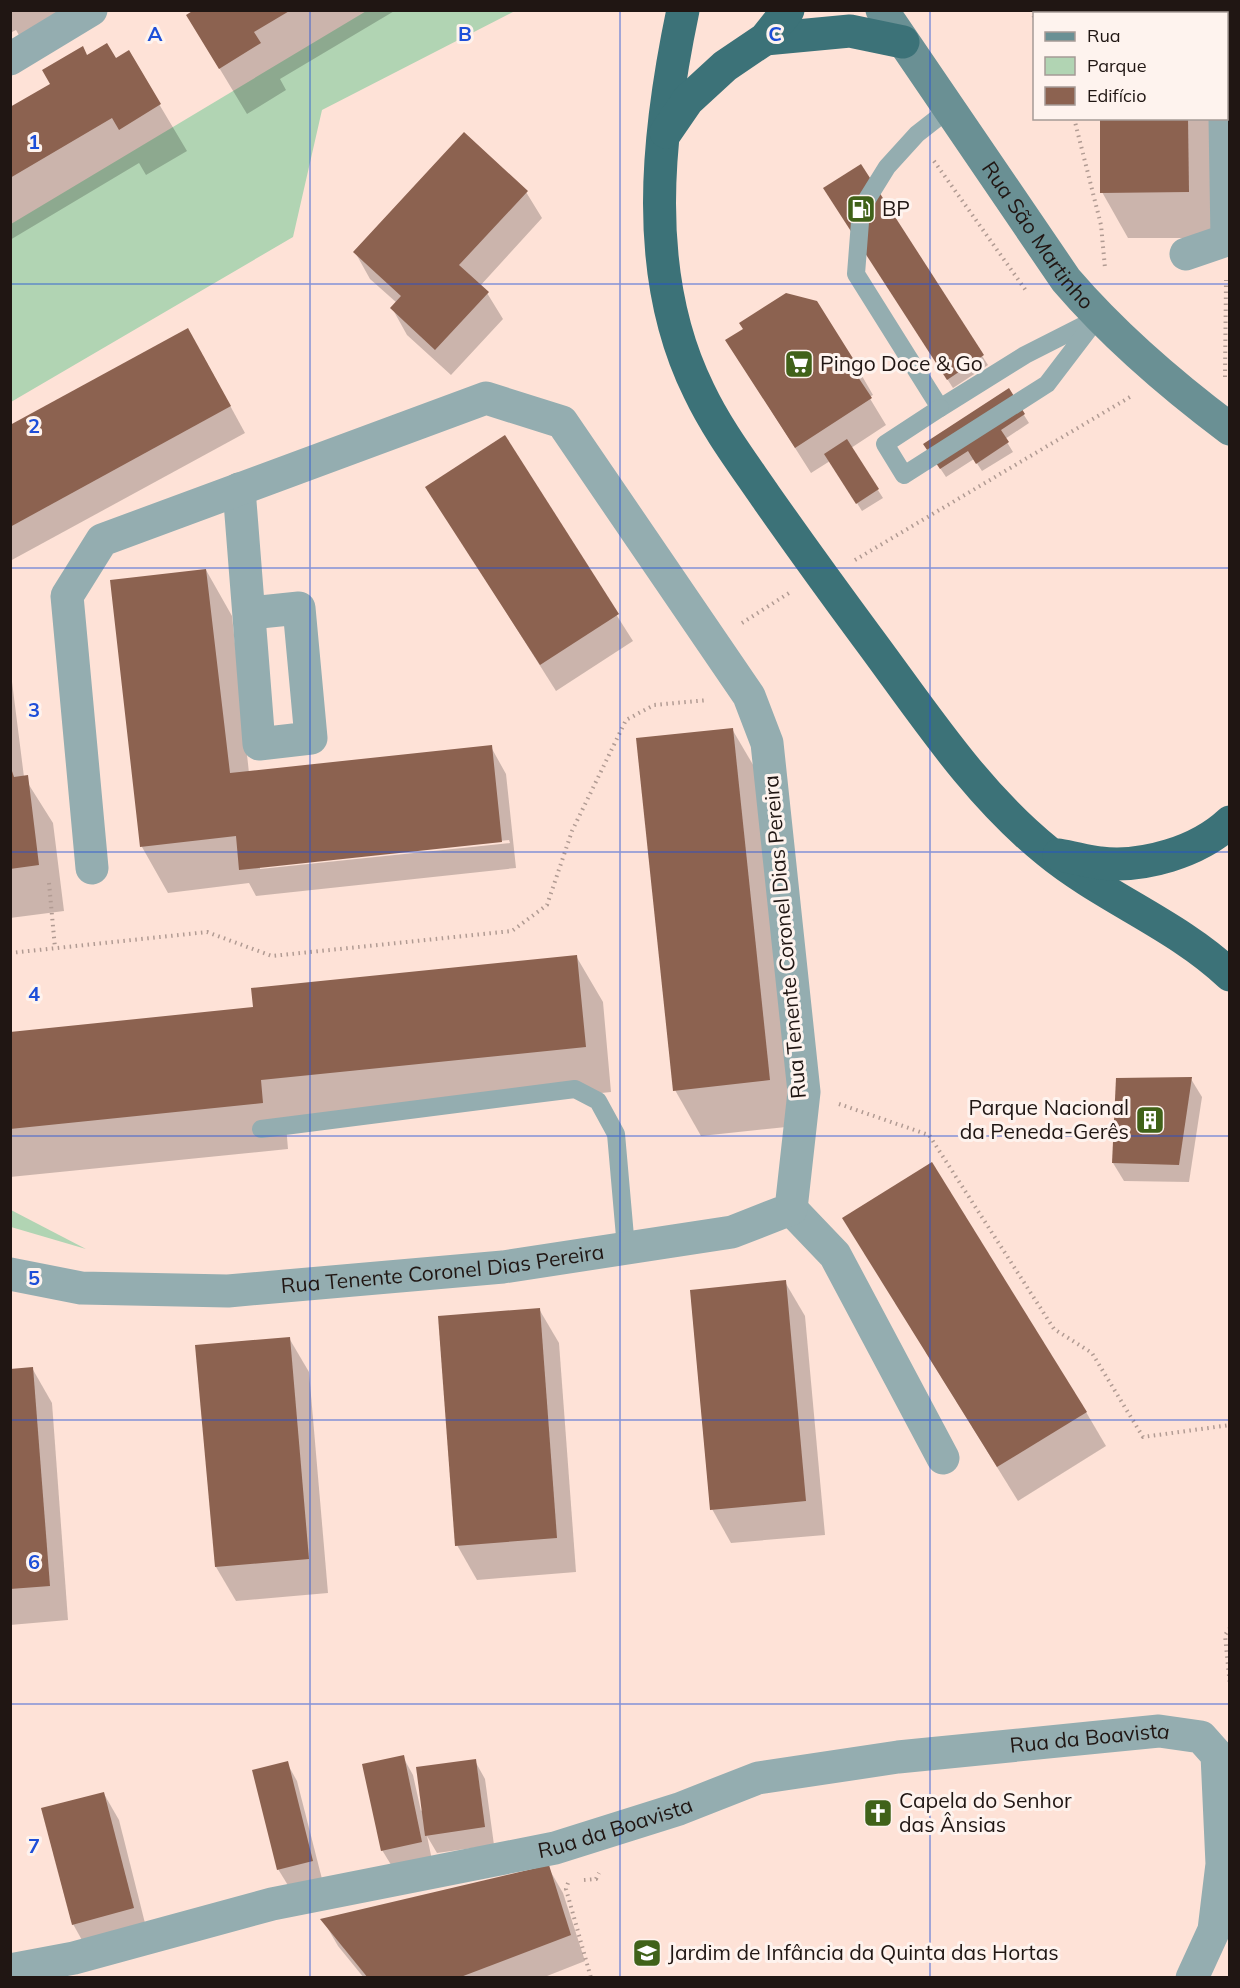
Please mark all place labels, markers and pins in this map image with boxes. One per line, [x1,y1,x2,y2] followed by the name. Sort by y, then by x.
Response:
[845,193,877,225] fuel station icon: BP
[882,195,910,221] place label: BP
[783,348,815,380] supermarket icon: Pingo Doce & Go
[820,350,983,376] place label: Pingo Doce & Go
[960,1094,1129,1144] place label: Parque Nacional da Peneda-Gerês
[1134,1104,1166,1136] building icon: Parque Nacional da Peneda-Gerês
[899,1787,1072,1837] place label: Capela do Senhor das Ânsias
[862,1797,894,1829] church icon: Capela do Senhor das Ânsias
[631,1937,663,1969] school or university icon: Jardim de Infância da Quinta das Hortas
[668,1939,1059,1965] place label: Jardim de Infância da Quinta das Hortas

